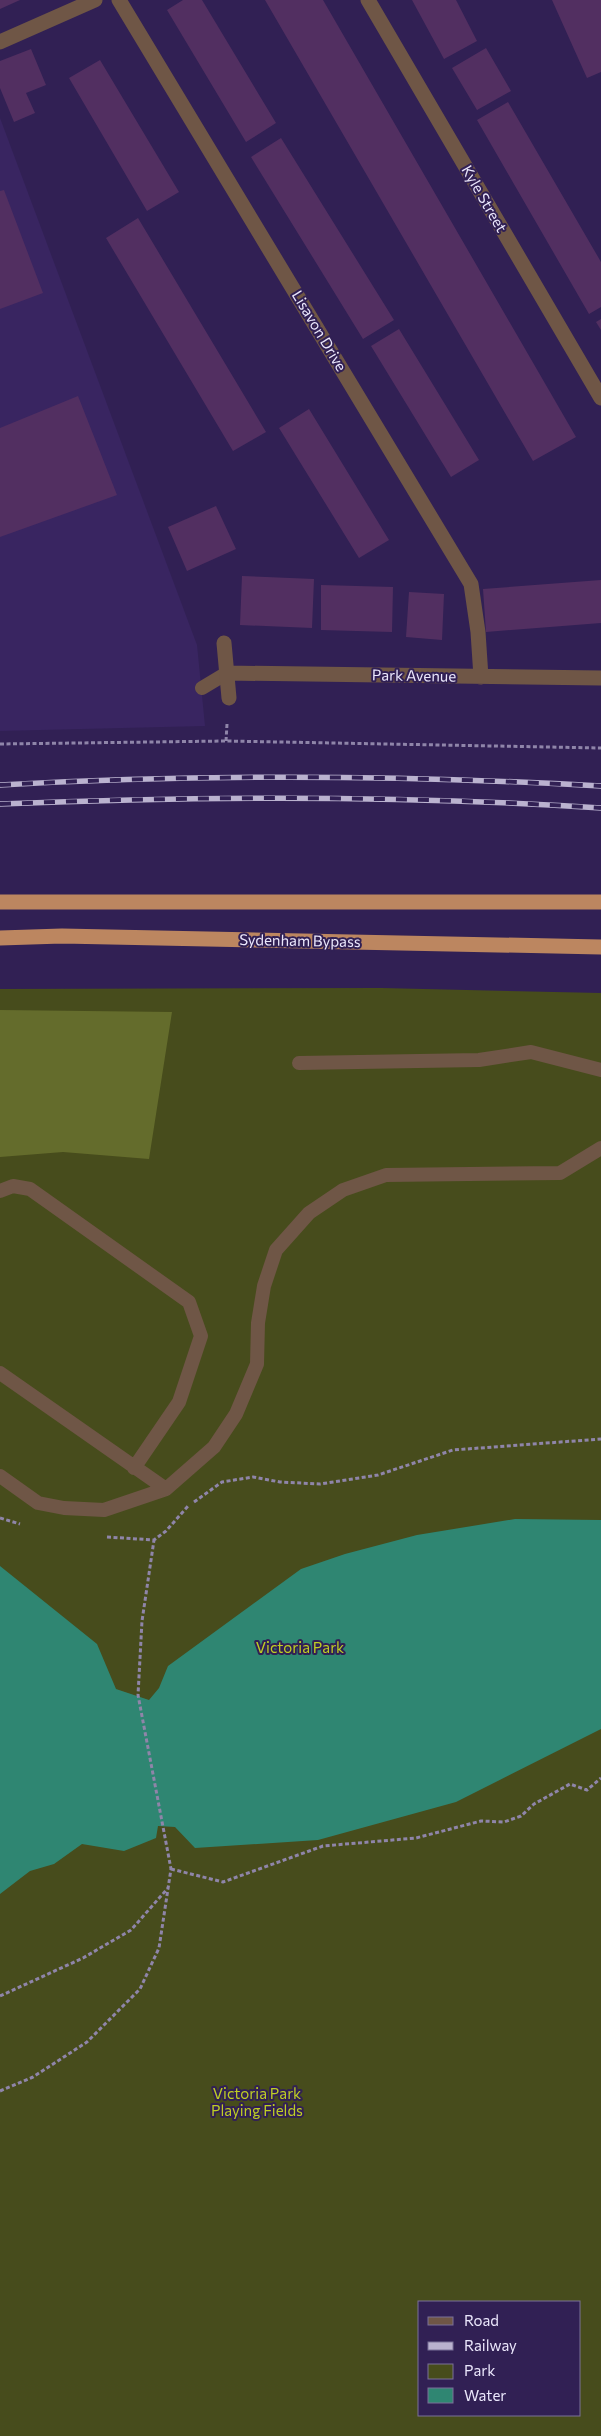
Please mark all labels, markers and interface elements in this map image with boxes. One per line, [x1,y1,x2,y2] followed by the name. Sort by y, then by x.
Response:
[458,162,511,235] street label: Kyle Street
[289,287,351,374] street label: Lisavon Drive
[372,665,456,685] street label: Park Avenue
[239,930,361,950] street label: Sydenham Bypass
[256,1638,344,1656] park label: Victoria Park
[211,2084,303,2119] park label: Victoria Park Playing Fields
[418,2301,581,2416] legend
[464,2311,499,2329] text: Road
[464,2336,517,2354] text: Railway
[464,2361,495,2379] text: Park
[464,2386,506,2404] text: Water

